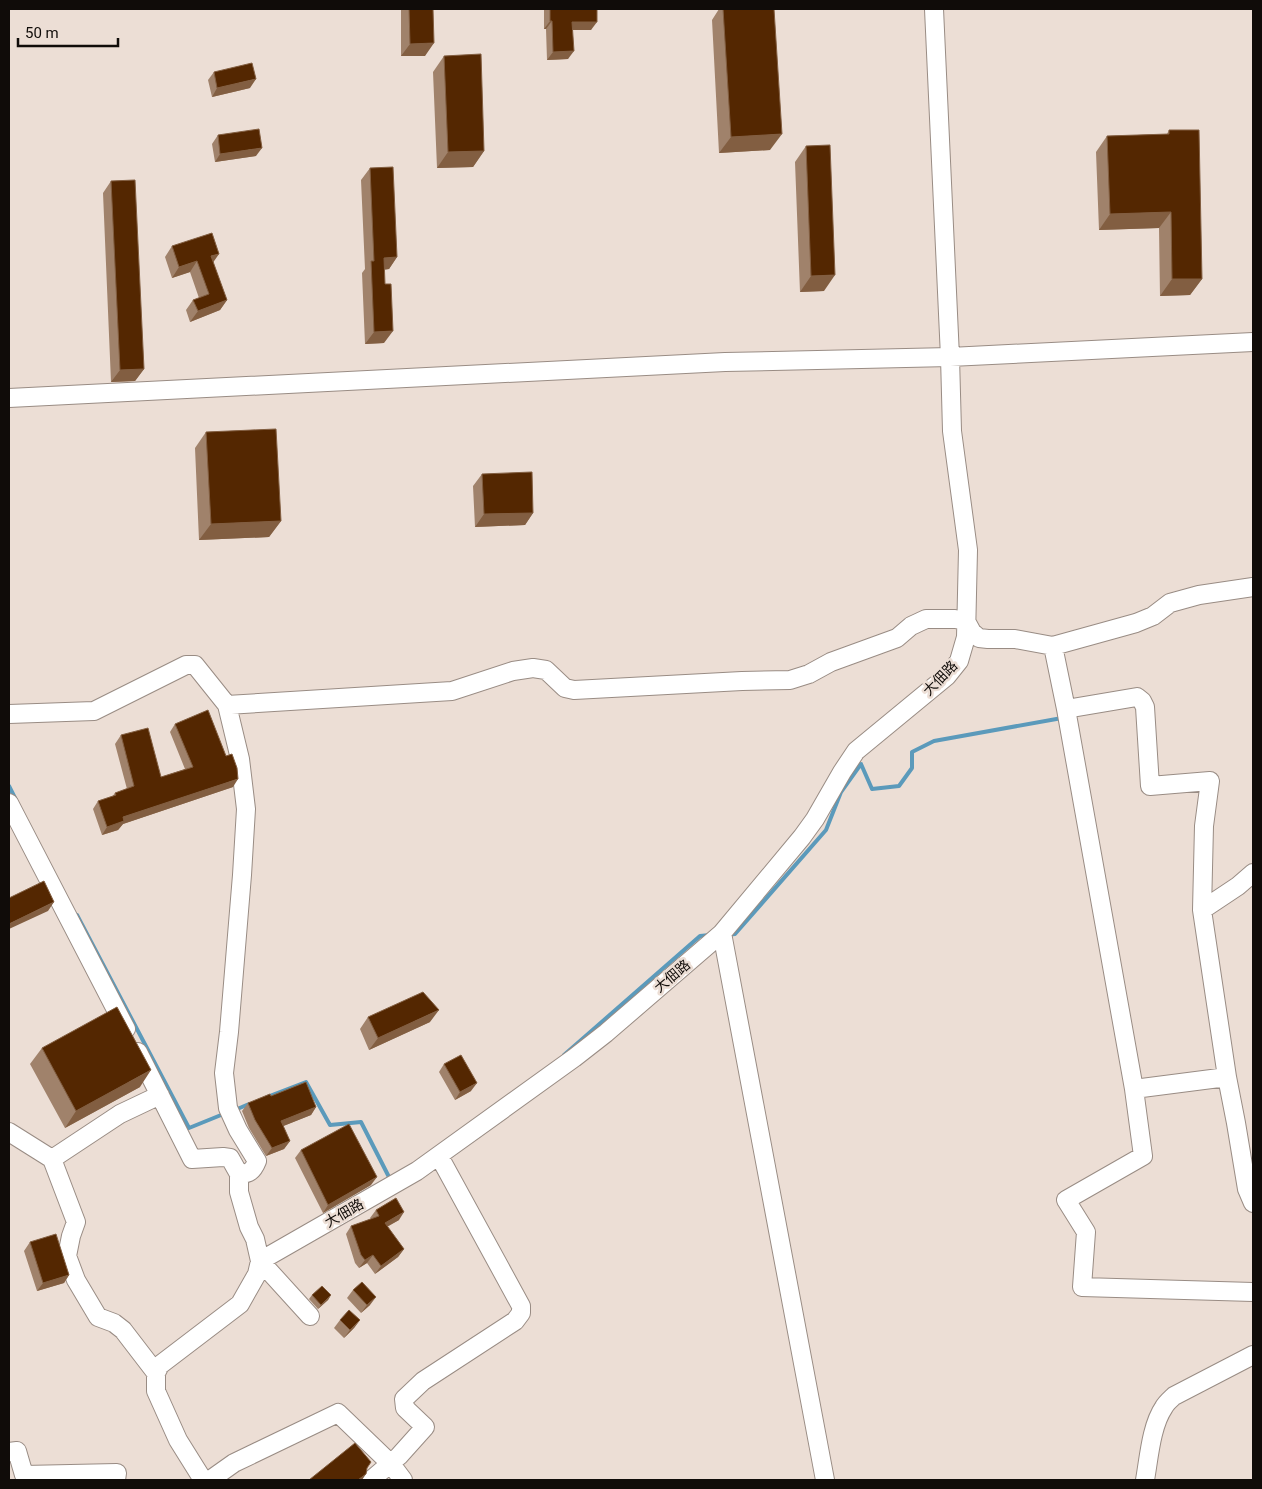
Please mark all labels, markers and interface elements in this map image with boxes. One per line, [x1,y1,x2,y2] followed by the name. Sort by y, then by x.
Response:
[18,15,118,47] scale bar
[25,24,59,42] text: 50 m
[920,657,960,699] street label: 大佃路
[651,956,693,996] street label: 大佃路
[322,1196,366,1230] street label: 大佃路

